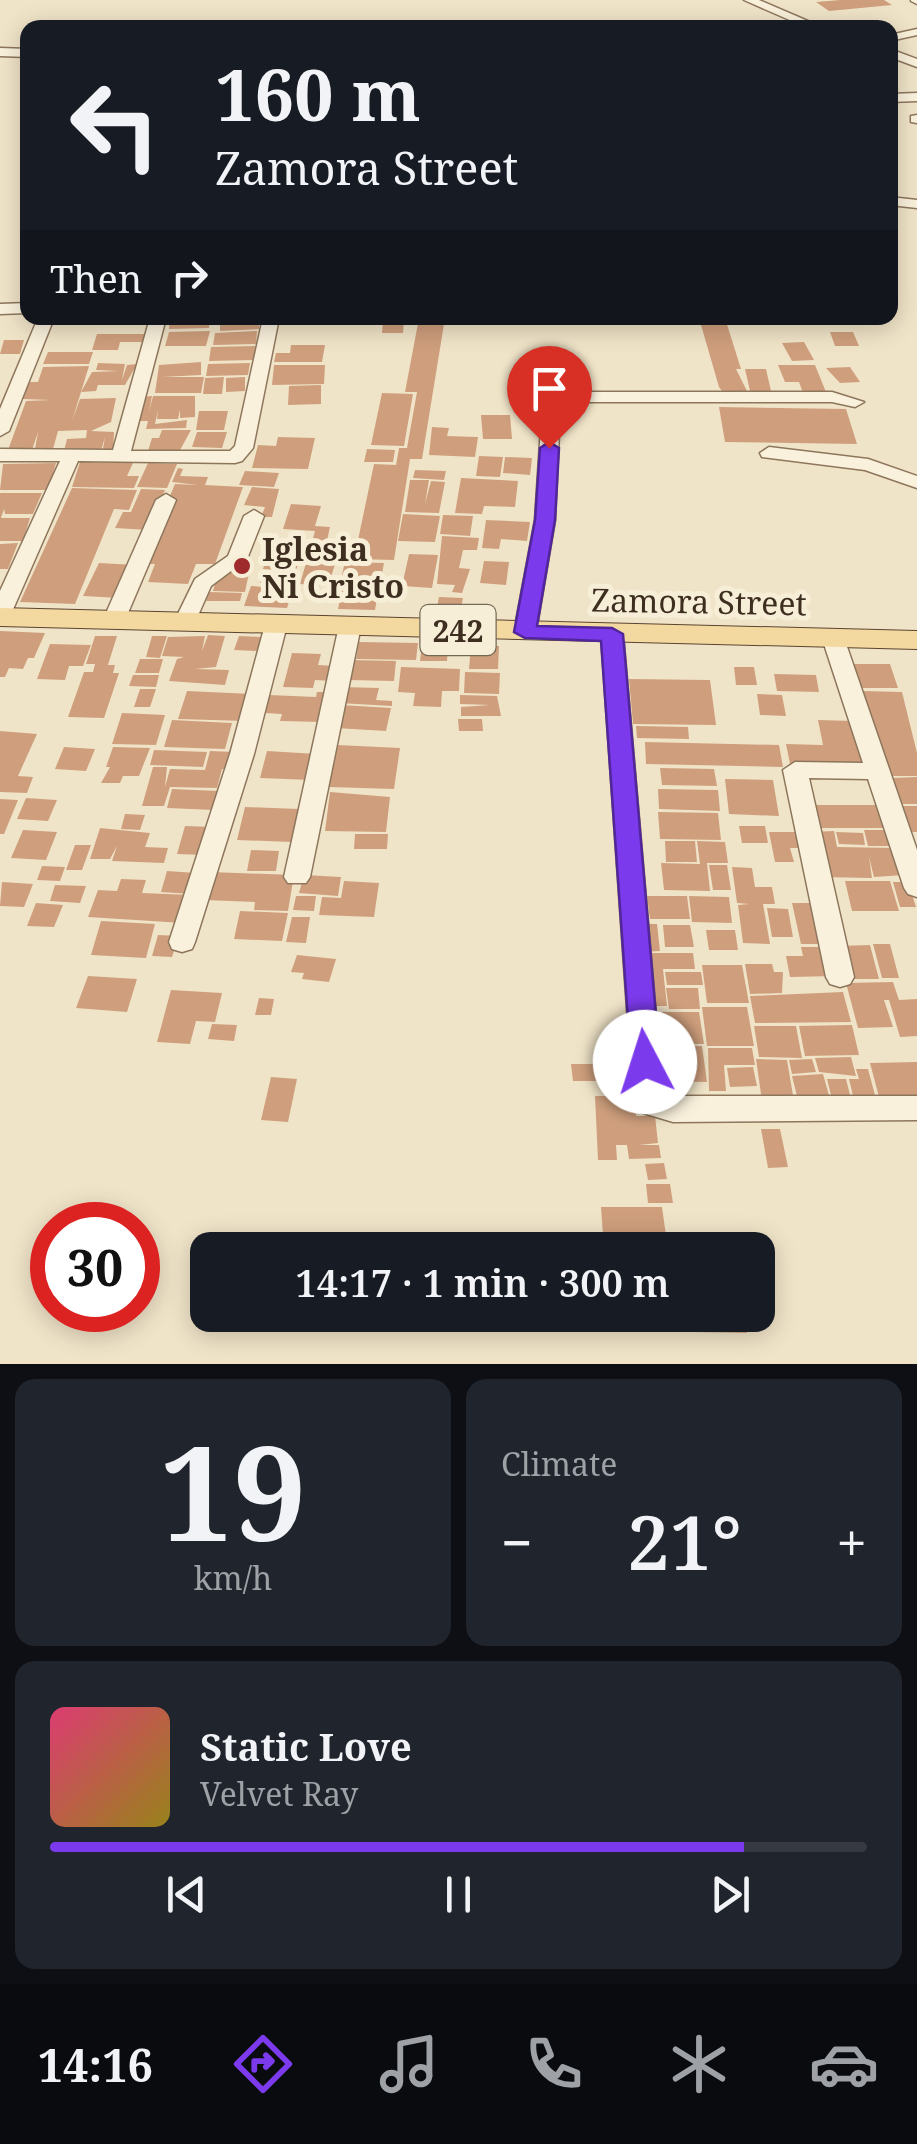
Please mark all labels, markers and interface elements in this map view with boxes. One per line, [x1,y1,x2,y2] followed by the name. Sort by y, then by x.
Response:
[215,46,421,142] text: 160 m
[50,60,180,190] icon: left
[215,137,518,198] text: Zamora Street
[162,250,217,305] icon: right
[50,252,142,304] text: Then
[507,346,592,449] pin
[522,361,577,416] icon: arrive
[262,527,404,607] place label: Iglesia Ni Cristo
[231,555,253,577] marker: Iglesia Ni Cristo
[591,578,807,624] street label: Zamora Street
[420,605,496,655] road number: 242
[593,1010,697,1114] position arrow
[30,1202,160,1332] speed limit sign: 30
[295,1256,670,1308] text: 14:17 · 1 min · 300 m
[160,1402,306,1579] text: 19
[501,1442,617,1485] text: Climate
[627,1490,742,1592] text: 21°
[501,1504,533,1579] text: −
[836,1504,867,1579] text: +
[194,1556,272,1599] text: km/h
[200,1720,412,1772] text: Static Love
[200,1772,358,1815] text: Velvet Ray
[159,1867,214,1922] icon: previous
[431,1867,486,1922] icon: pause
[703,1867,758,1922] icon: next
[228,2029,298,2099] icon: directions
[374,2029,444,2099] icon: music
[519,2029,589,2099] icon: phone
[664,2029,734,2099] icon: climate
[809,2029,879,2099] icon: car
[38,2034,153,2095] text: 14:16

